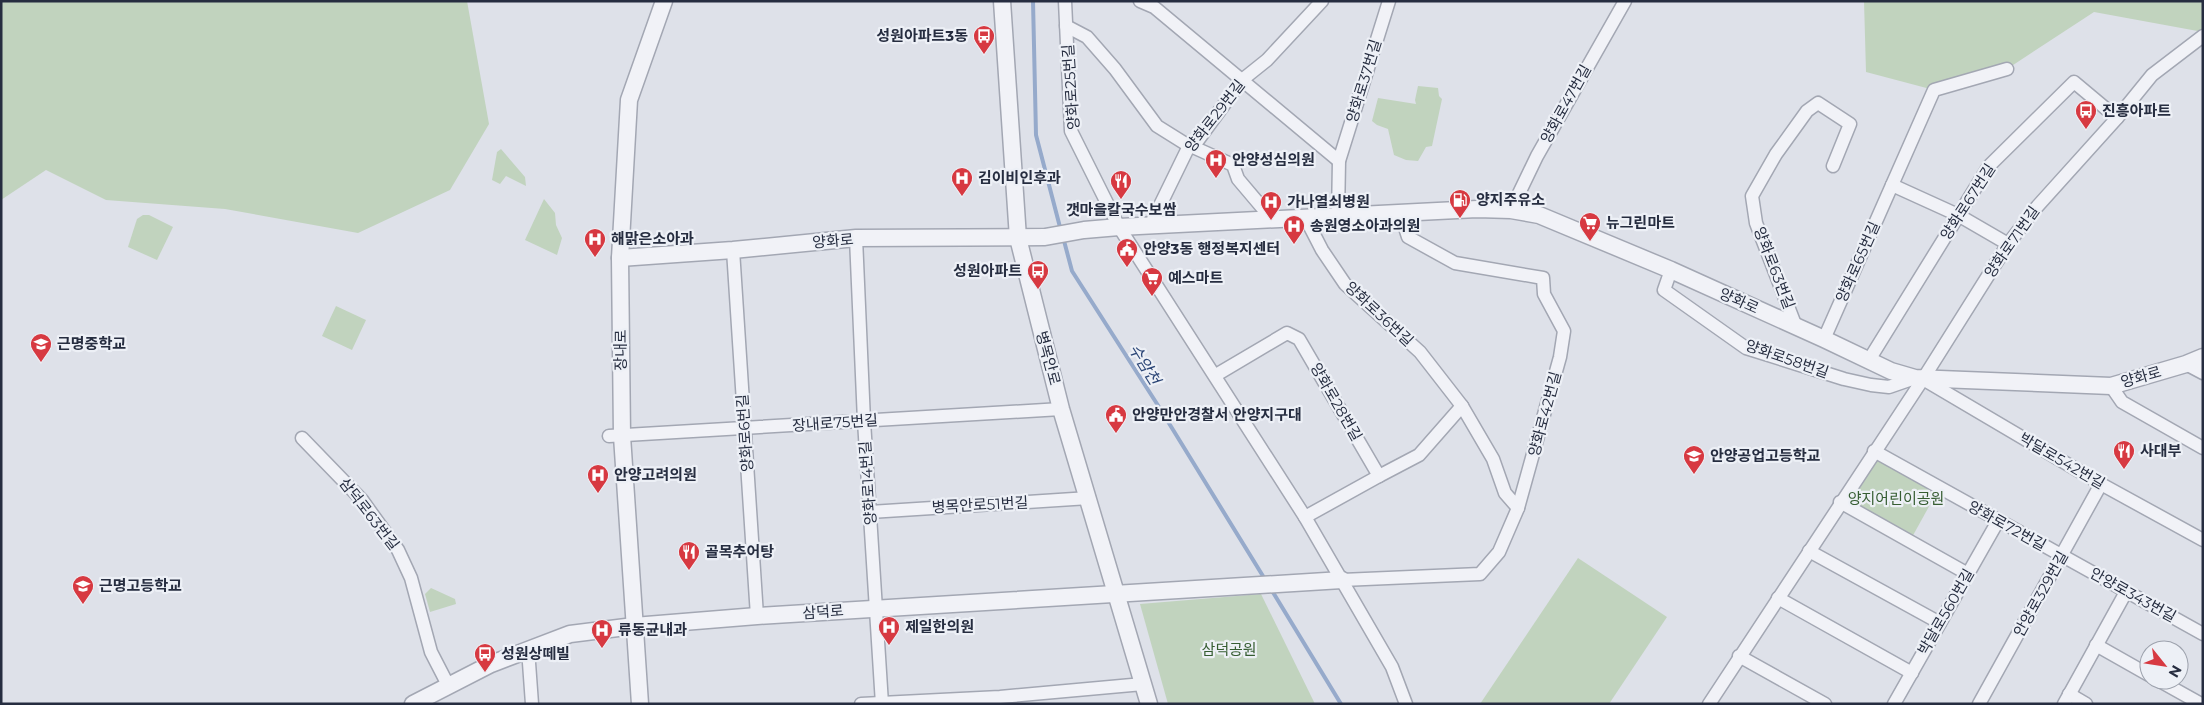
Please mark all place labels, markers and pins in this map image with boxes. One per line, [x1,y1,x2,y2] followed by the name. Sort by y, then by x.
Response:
[972,24,996,55] bus stop icon: 성원아파트3동
[876,26,968,45] place label: 성원아파트3동
[2074,99,2098,130] bus stop icon: 진흥아파트
[2102,101,2171,120] place label: 진흥아파트
[1204,148,1228,179] hospital icon: 안양성심의원
[1232,150,1315,169] place label: 안양성심의원
[950,166,974,197] hospital icon: 김이비인후과
[978,168,1061,187] place label: 김이비인후과
[1109,169,1133,200] restaurant icon: 갯마을칼국수보쌈
[1448,188,1472,219] fuel station icon: 양지주유소
[1259,190,1283,221] hospital icon: 가나열쇠병원
[1476,190,1545,209] place label: 양지주유소
[1287,192,1370,211] place label: 가나열쇠병원
[1066,200,1176,219] place label: 갯마을칼국수보쌈
[1578,211,1602,242] supermarket icon: 뉴그린마트
[1606,213,1675,232] place label: 뉴그린마트
[1282,214,1306,245] hospital icon: 송원영소아과의원
[1310,216,1420,235] place label: 송원영소아과의원
[583,227,607,258] hospital icon: 해맑은소아과
[611,229,694,248] place label: 해맑은소아과
[1115,237,1139,268] public building icon: 안양3동 행정복지센터
[1143,239,1280,258] place label: 안양3동 행정복지센터
[1026,259,1050,290] bus stop icon: 성원아파트
[953,261,1022,280] place label: 성원아파트
[1140,266,1164,297] supermarket icon: 예스마트
[1168,268,1223,287] place label: 예스마트
[29,332,53,363] school or university icon: 근명중학교
[57,334,126,353] place label: 근명중학교
[1104,403,1128,434] public building icon: 안양만안경찰서 안양지구대
[1132,405,1302,424] place label: 안양만안경찰서 안양지구대
[2112,439,2136,470] restaurant icon: 사대부
[2140,441,2182,460] place label: 사대부
[1682,444,1706,475] school or university icon: 안양공업고등학교
[1710,446,1821,465] place label: 안양공업고등학교
[586,463,610,494] hospital icon: 안양고려의원
[614,465,697,484] place label: 안양고려의원
[677,540,701,571] restaurant icon: 골목추어탕
[705,542,774,561] place label: 골목추어탕
[71,574,95,605] school or university icon: 근명고등학교
[99,576,182,595] place label: 근명고등학교
[877,615,901,646] hospital icon: 제일한의원
[905,617,974,636] place label: 제일한의원
[590,618,614,649] hospital icon: 류동균내과
[618,620,687,639] place label: 류동균내과
[473,642,497,673] bus stop icon: 성원상떼빌
[501,644,570,663] place label: 성원상떼빌

